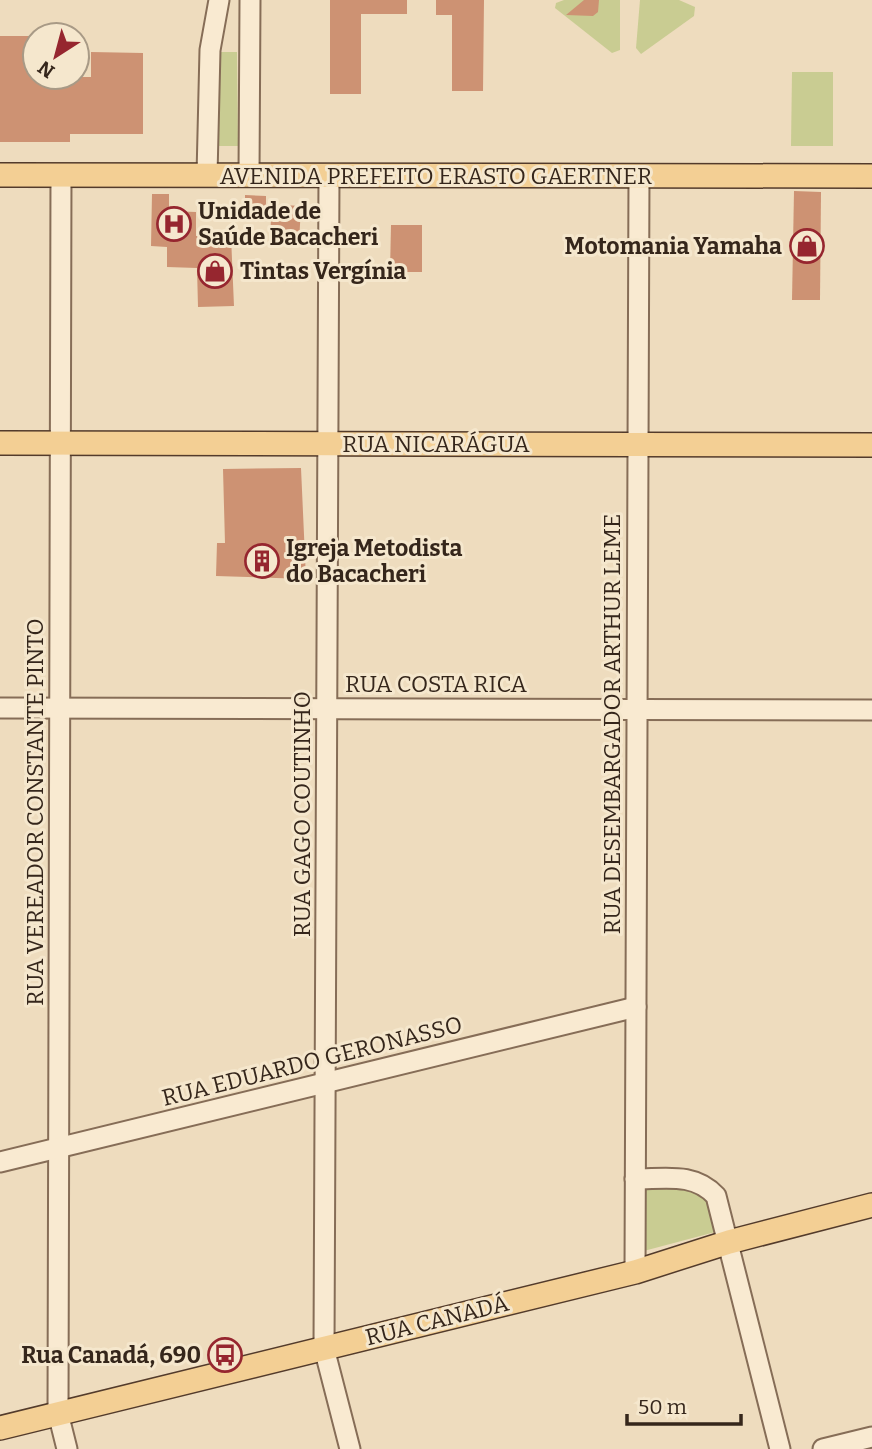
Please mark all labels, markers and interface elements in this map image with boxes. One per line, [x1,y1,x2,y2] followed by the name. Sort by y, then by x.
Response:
[21,21,91,91] north arrow
[33,56,59,83] text: N
[220,162,652,190] street label: AVENIDA PREFEITO ERASTO GAERTNER
[198,197,378,251] place label: Unidade de Saúde Bacacheri
[155,205,193,243] hospital icon: Unidade de Saúde Bacacheri
[788,227,826,265] shop icon: Motomania Yamaha
[565,232,782,260] place label: Motomania Yamaha
[196,252,234,290] shop icon: Tintas Vergínia
[240,257,406,285] place label: Tintas Vergínia
[342,430,530,458] street label: RUA NICARÁGUA
[598,514,626,934] street label: RUA DESEMBARGADOR ARTHUR LEME
[286,534,463,588] place label: Igreja Metodista do Bacacheri
[243,542,281,580] building icon: Igreja Metodista do Bacacheri
[21,618,49,1006] street label: RUA VEREADOR CONSTANTE PINTO
[345,670,528,698] street label: RUA COSTA RICA
[288,691,316,937] street label: RUA GAGO COUTINHO
[159,1010,465,1112] street label: RUA EDUARDO GERONASSO
[362,1289,512,1351] street label: RUA CANADÁ
[206,1336,244,1374] bus stop icon: Rua Canadá, 690
[21,1341,201,1369] place label: Rua Canadá, 690
[627,1382,741,1426] scale bar
[638,1394,687,1420] text: 50 m

